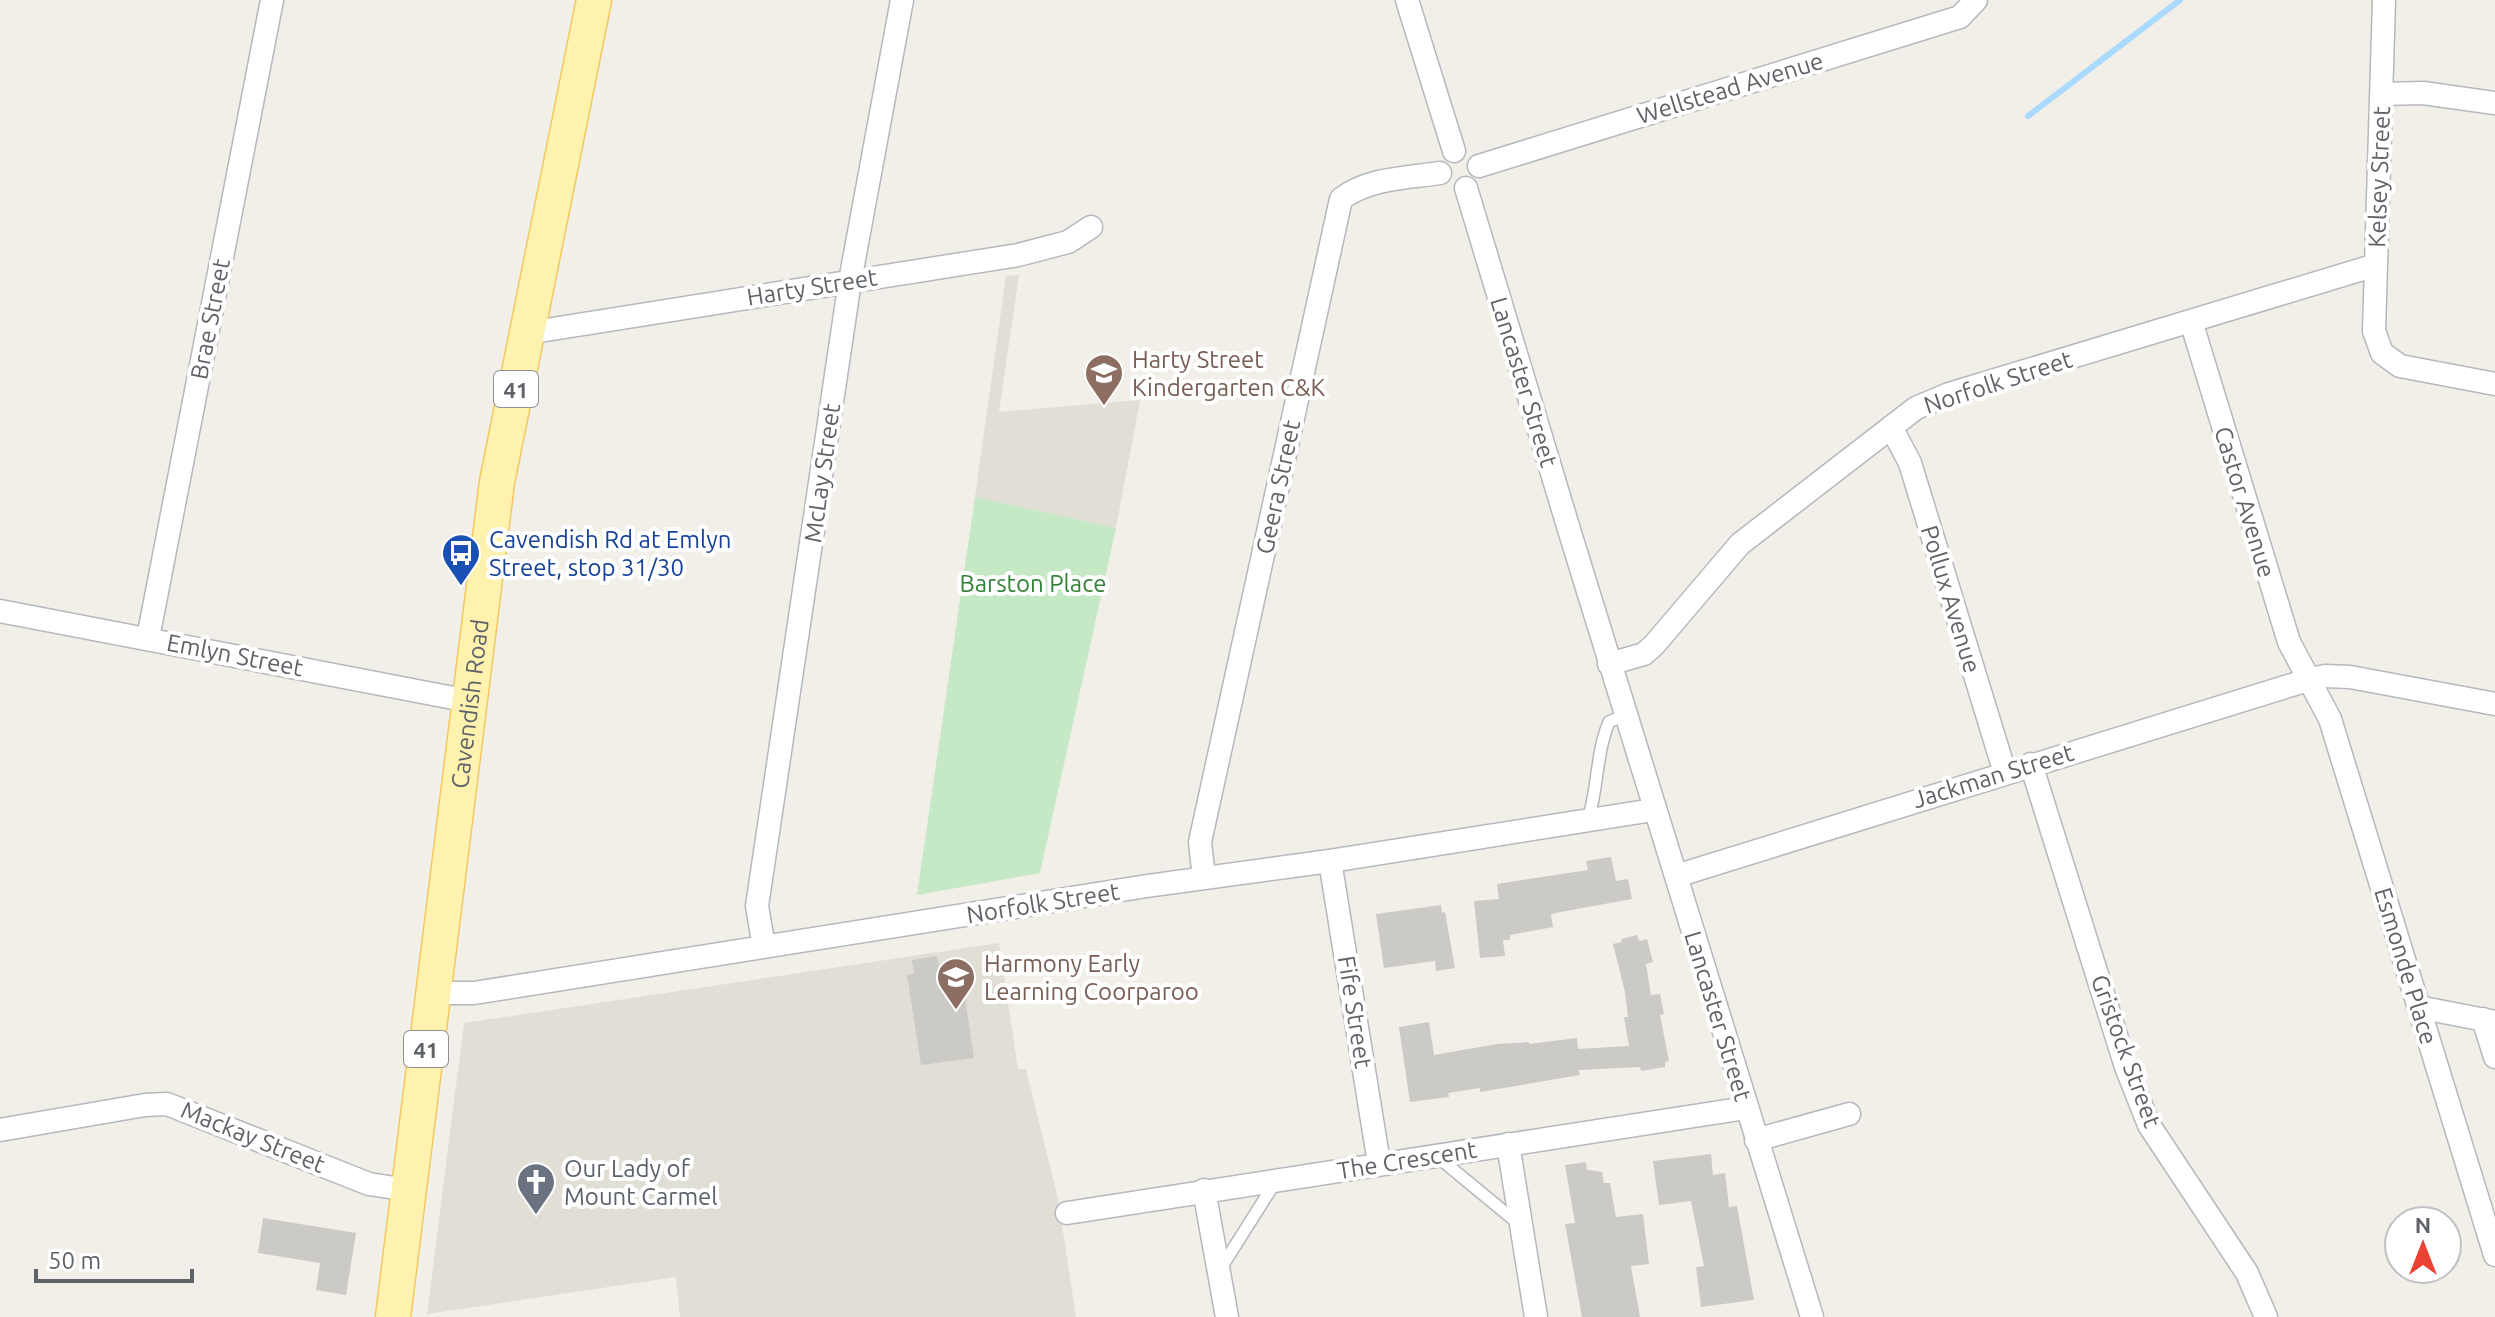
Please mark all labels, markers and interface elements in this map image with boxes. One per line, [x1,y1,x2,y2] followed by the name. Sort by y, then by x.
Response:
[1634,47,1826,129] street label: Wellstead Avenue
[2363,105,2395,248] street label: Kelsey Street
[185,256,235,382] street label: Brae Street
[745,263,880,311] street label: Harty Street
[1485,294,1563,471] street label: Lancaster Street
[1920,345,2076,419] street label: Norfolk Street
[1132,346,1325,401] place label: Harty Street Kindergarten C&K
[1083,352,1125,407] school or university icon: Harty Street Kindergarten C&K
[494,371,538,407] road number: 41
[799,401,845,545] street label: McLay Street
[1251,417,1305,556] street label: Geera Street
[2209,423,2281,581] street label: Castor Avenue
[1916,522,1986,676] street label: Pollux Avenue
[489,526,732,581] place label: Cavendish Rd at Emlyn Street, stop 31/30
[440,532,482,587] bus stop icon: Cavendish Rd at Emlyn Street, stop 31/30
[959,570,1107,597] park label: Barston Place
[445,617,493,790] street label: Cavendish Road
[165,629,306,682] street label: Emlyn Street
[1909,739,2077,813] street label: Jackman Street
[965,878,1122,928] street label: Norfolk Street
[2369,884,2443,1048] street label: Esmonde Place
[1679,928,1757,1105] street label: Lancaster Street
[984,950,1199,1005] place label: Harmony Early Learning Coorparoo
[1333,954,1377,1071] street label: Fife Street
[935,956,977,1011] school or university icon: Harmony Early Learning Coorparoo
[2086,971,2166,1132] street label: Gristock Street
[404,1031,448,1067] road number: 41
[177,1096,329,1178] street label: Mackay Street
[1335,1136,1479,1184] street label: The Crescent
[564,1155,718,1210] place label: Our Lady of Mount Carmel
[515,1161,557,1216] church icon: Our Lady of Mount Carmel
[2383,1205,2463,1285] north arrow
[2415,1212,2431,1237] text: N
[36,1233,192,1283] scale bar
[48,1247,101,1274] text: 50 m

